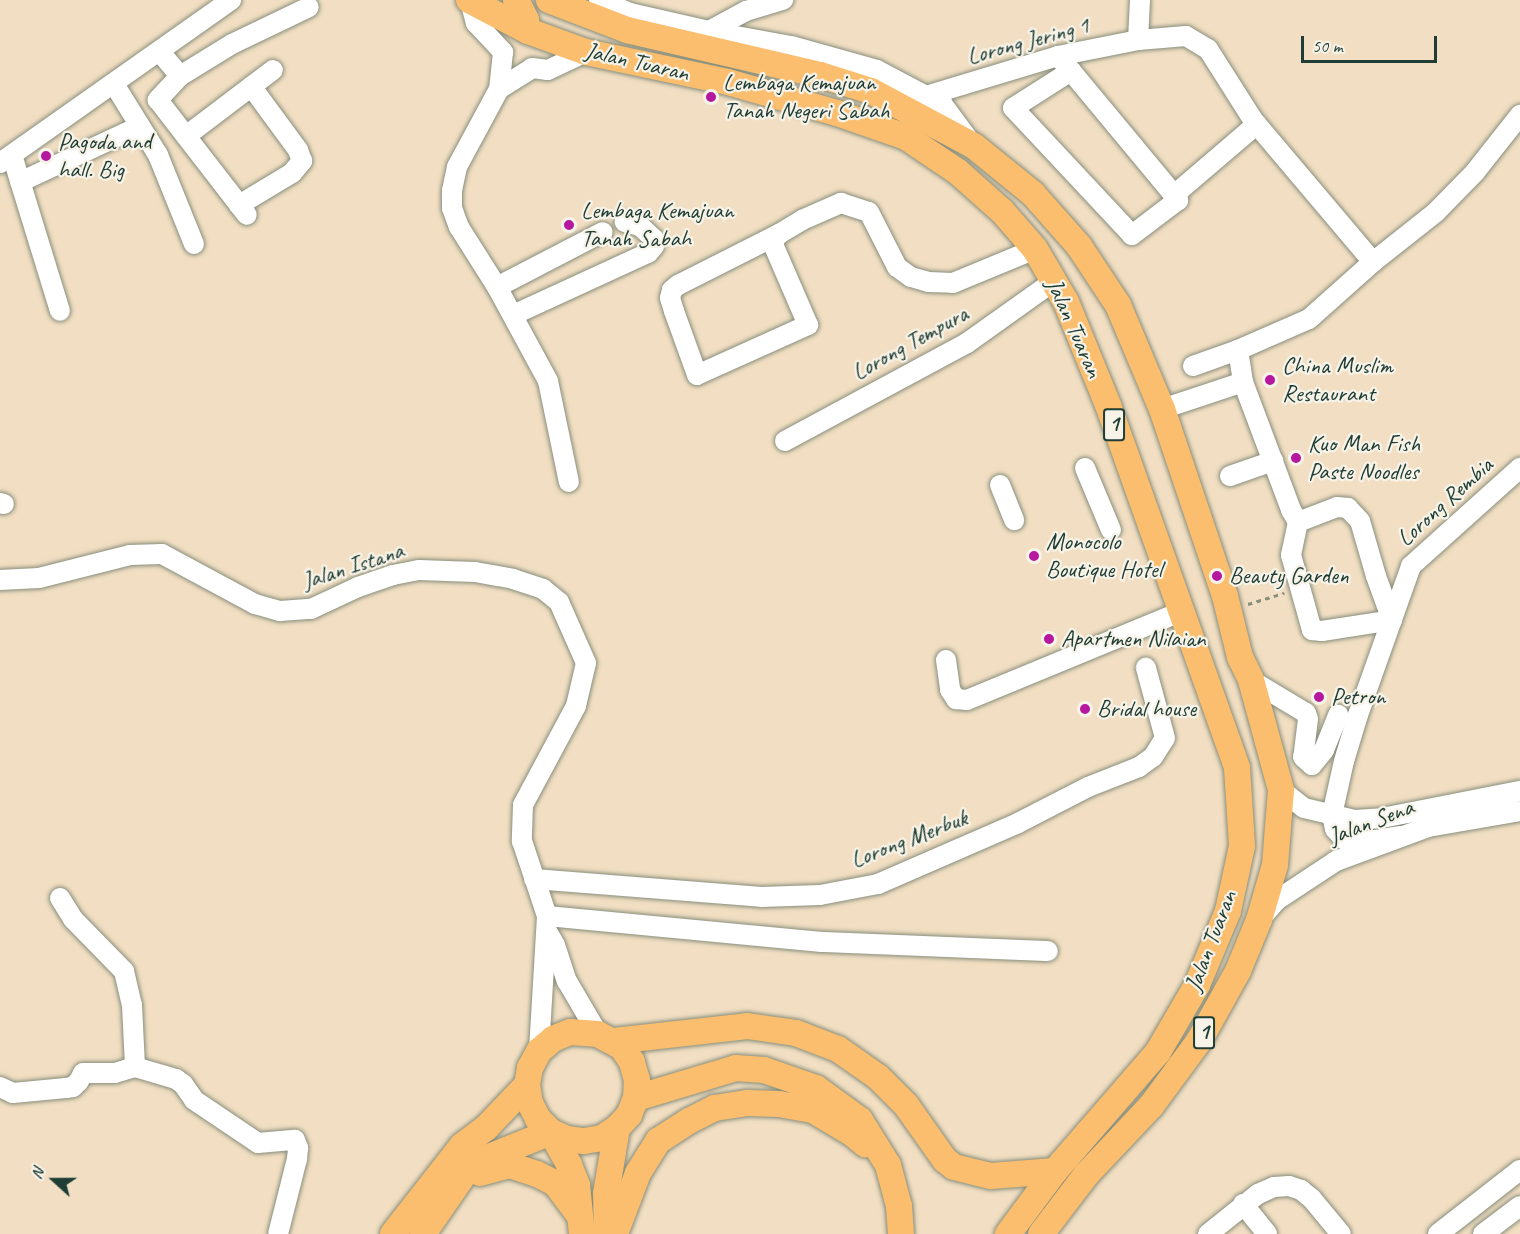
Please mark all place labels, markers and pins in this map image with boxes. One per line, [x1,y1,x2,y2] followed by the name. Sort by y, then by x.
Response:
[723,69,890,125] place label: Lembaga Kemajuan Tanah Negeri Sabah
[704,90,718,104] marker: Lembaga Kemajuan Tanah Negeri Sabah
[58,128,151,184] place label: Pagoda and hall. Big
[39,149,53,163] marker: Pagoda and hall. Big
[581,197,734,253] place label: Lembaga Kemajuan Tanah Sabah
[562,218,576,232] marker: Lembaga Kemajuan Tanah Sabah
[1282,352,1391,408] place label: China Muslim Restaurant
[1263,373,1277,387] marker: China Muslim Restaurant
[1308,430,1421,486] place label: Kuo Man Fish Paste Noodles
[1289,451,1303,465] marker: Kuo Man Fish Paste Noodles
[1046,528,1162,584] place label: Monocolo Boutique Hotel
[1027,549,1041,563] marker: Monocolo Boutique Hotel
[1229,562,1349,590] place label: Beauty Garden
[1210,569,1224,583] marker: Beauty Garden
[1061,625,1206,653] place label: Apartmen Nilaian
[1042,632,1056,646] marker: Apartmen Nilaian
[1331,683,1385,711] place label: Petron
[1312,690,1326,704] marker: Petron
[1097,695,1196,723] place label: Bridal house
[1078,702,1092,716] marker: Bridal house

